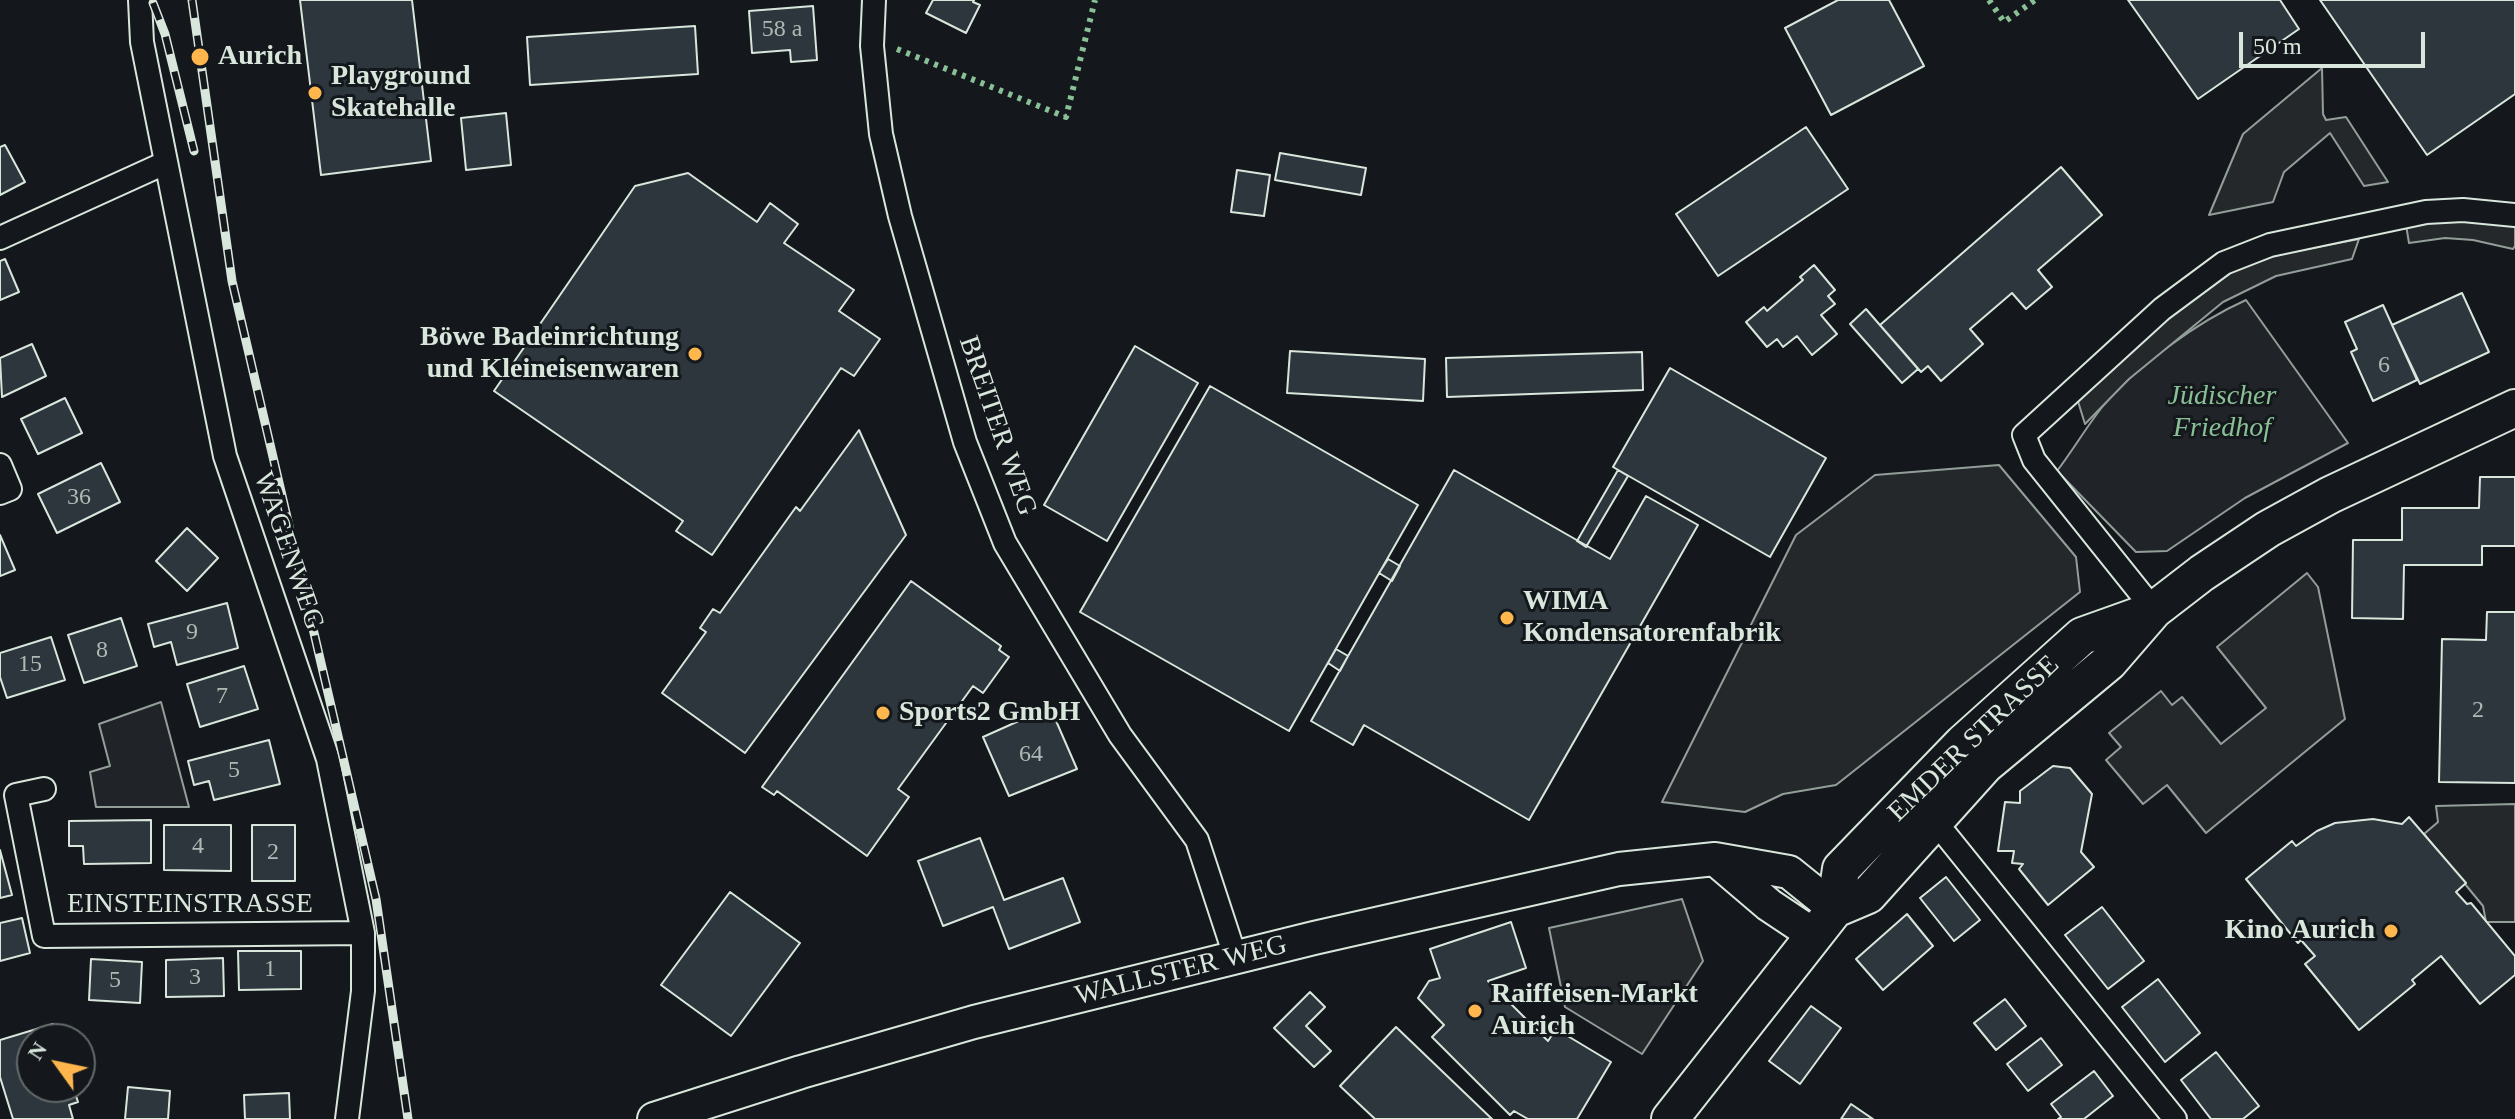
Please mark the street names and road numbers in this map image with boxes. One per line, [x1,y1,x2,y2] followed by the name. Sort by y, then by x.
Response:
[951,332,1043,520] street label: BREITER WEG
[245,468,331,634] street label: WAGENWEG
[1881,649,2067,829] street label: EMDER STRASSE
[67,888,313,922] street label: EINSTEINSTRASSE
[1072,928,1290,1014] street label: WALLSTER WEG

